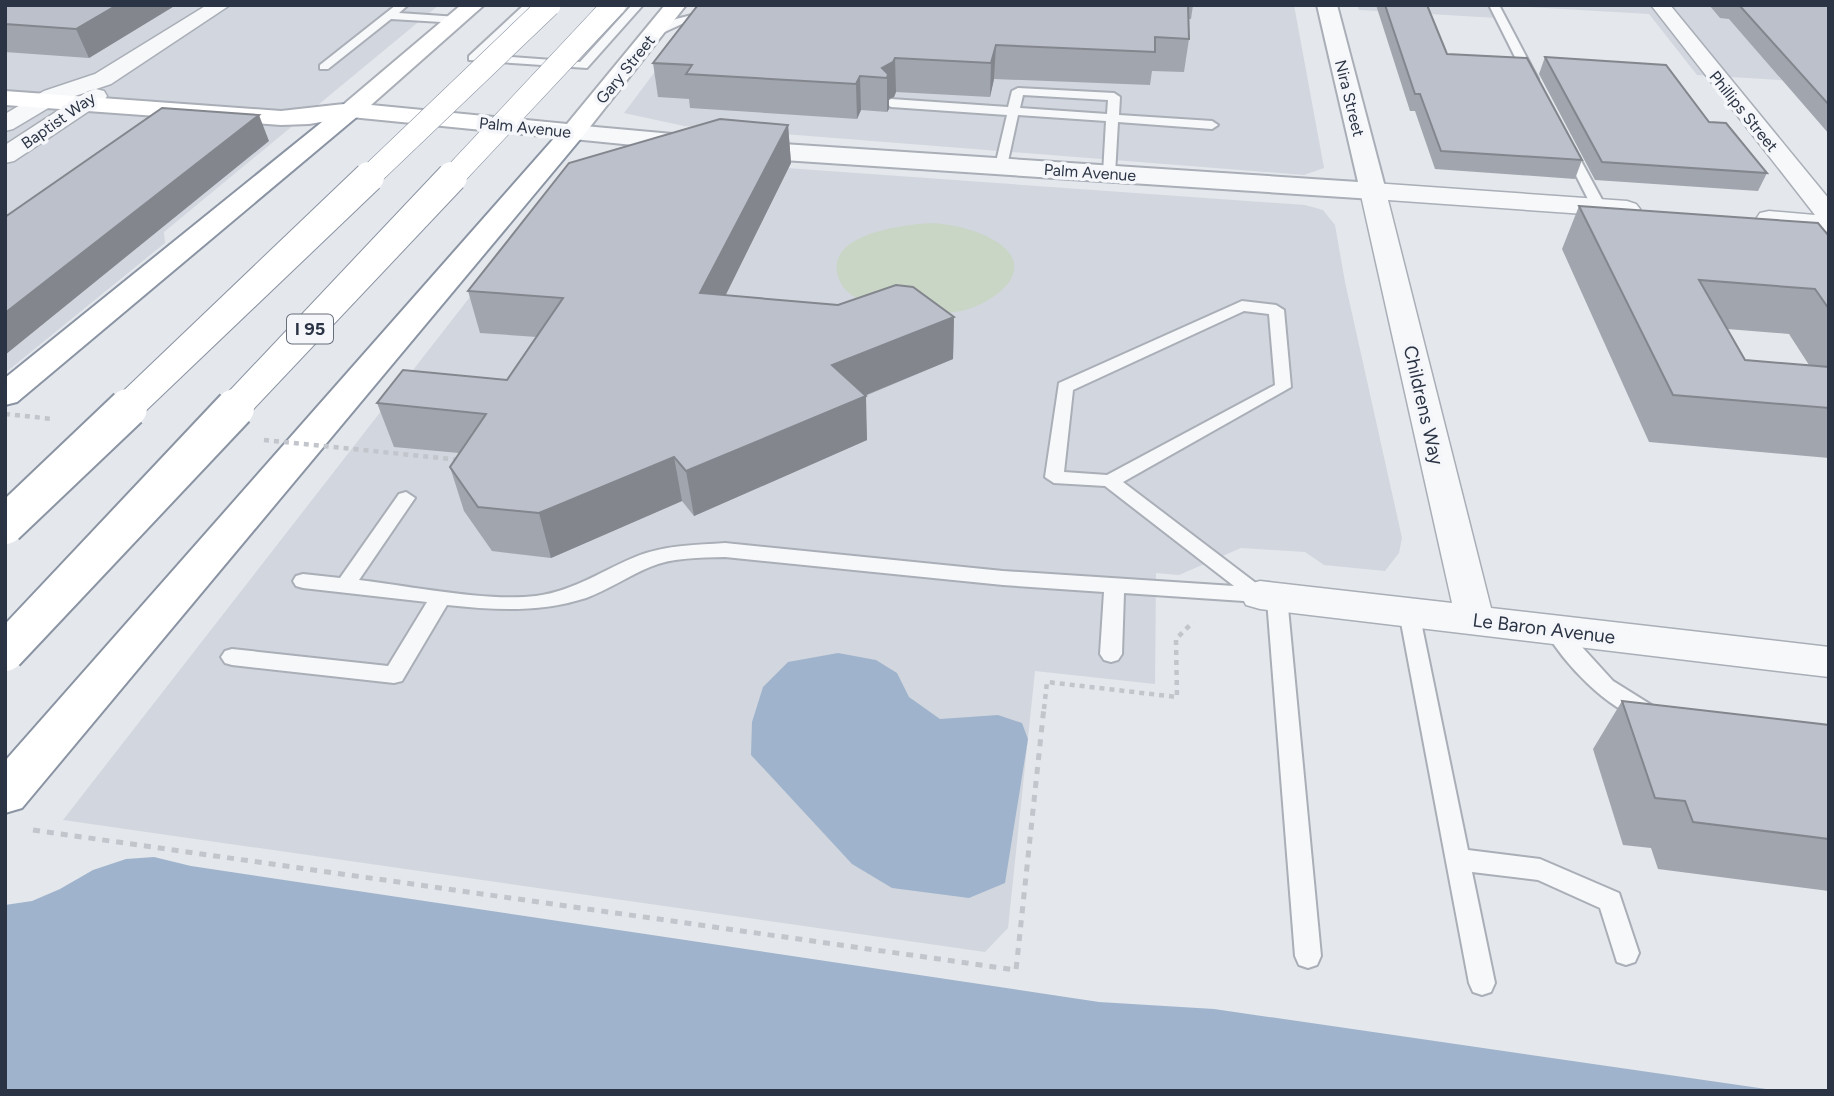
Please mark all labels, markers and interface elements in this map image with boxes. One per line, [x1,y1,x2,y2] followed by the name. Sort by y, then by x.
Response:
[592,31,659,108] street label: Gary Street
[1331,58,1368,138] street label: Nira Street
[1705,67,1782,156] street label: Phillips Street
[18,88,99,153] street label: Baptist Way
[478,113,572,142] street label: Palm Avenue
[1043,160,1137,185] street label: Palm Avenue
[287,314,333,344] road number: I 95
[1399,343,1448,467] street label: Childrens Way
[1471,608,1616,649] street label: Le Baron Avenue

